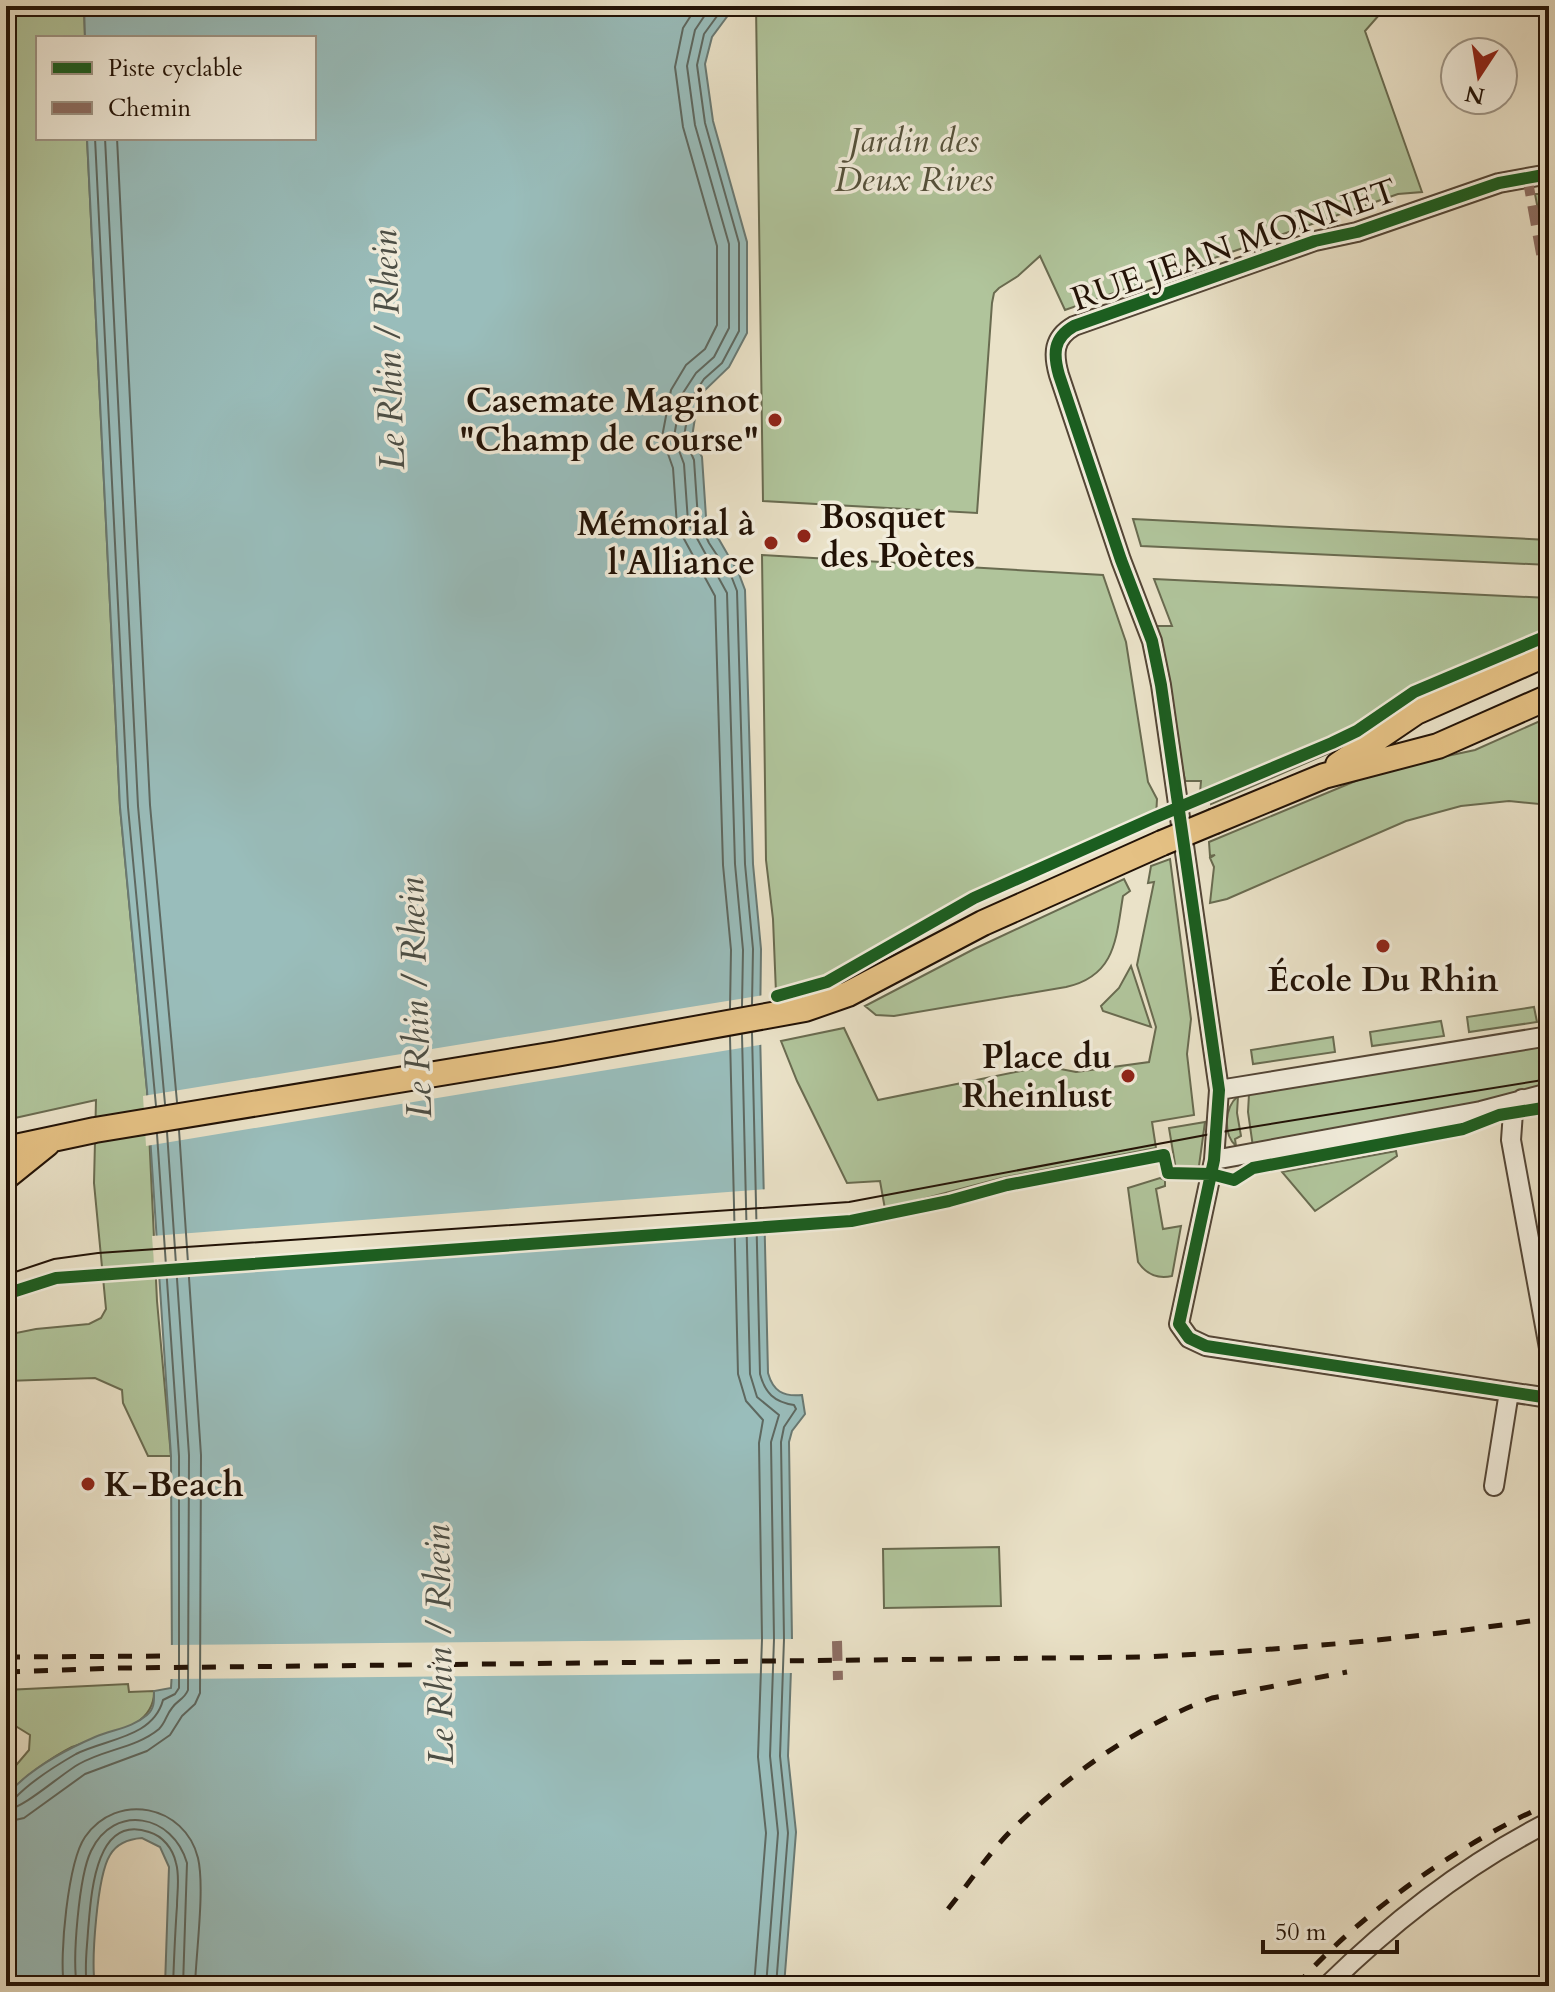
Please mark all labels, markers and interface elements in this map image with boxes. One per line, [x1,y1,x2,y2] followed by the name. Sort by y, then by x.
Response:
[36,36,316,140] legend
[1439,36,1519,116] north arrow
[108,52,243,85] text: Piste cyclable
[1463,78,1488,111] text: N
[108,92,191,125] text: Chemin
[834,118,994,203] park label: Jardin des Deux Rives
[1065,168,1403,322] street label: RUE JEAN MONNET
[360,228,417,471] water label: Le Rhin / Rhein
[459,378,759,463] place label: Casemate Maginot "Champ de course"
[766,411,784,429] marker: Casemate Maginot "Champ de course"
[820,494,975,579] place label: Bosquet des Poètes
[577,501,755,586] place label: Mémorial à l'Alliance
[795,527,813,545] marker: Bosquet des Poètes
[762,534,780,552] marker: Mémorial à l'Alliance
[387,876,444,1119] water label: Le Rhin / Rhein
[1374,937,1392,955] marker: École Du Rhin
[1268,957,1499,1003] place label: École Du Rhin
[962,1034,1112,1119] place label: Place du Rheinlust
[1119,1067,1137,1085] marker: Place du Rheinlust
[104,1462,244,1508] place label: K-Beach
[79,1475,97,1493] marker: K-Beach
[413,1524,466,1766] water label: Le Rhin / Rhein
[1263,1904,1397,1954] scale bar
[1275,1916,1327,1949] text: 50 m

